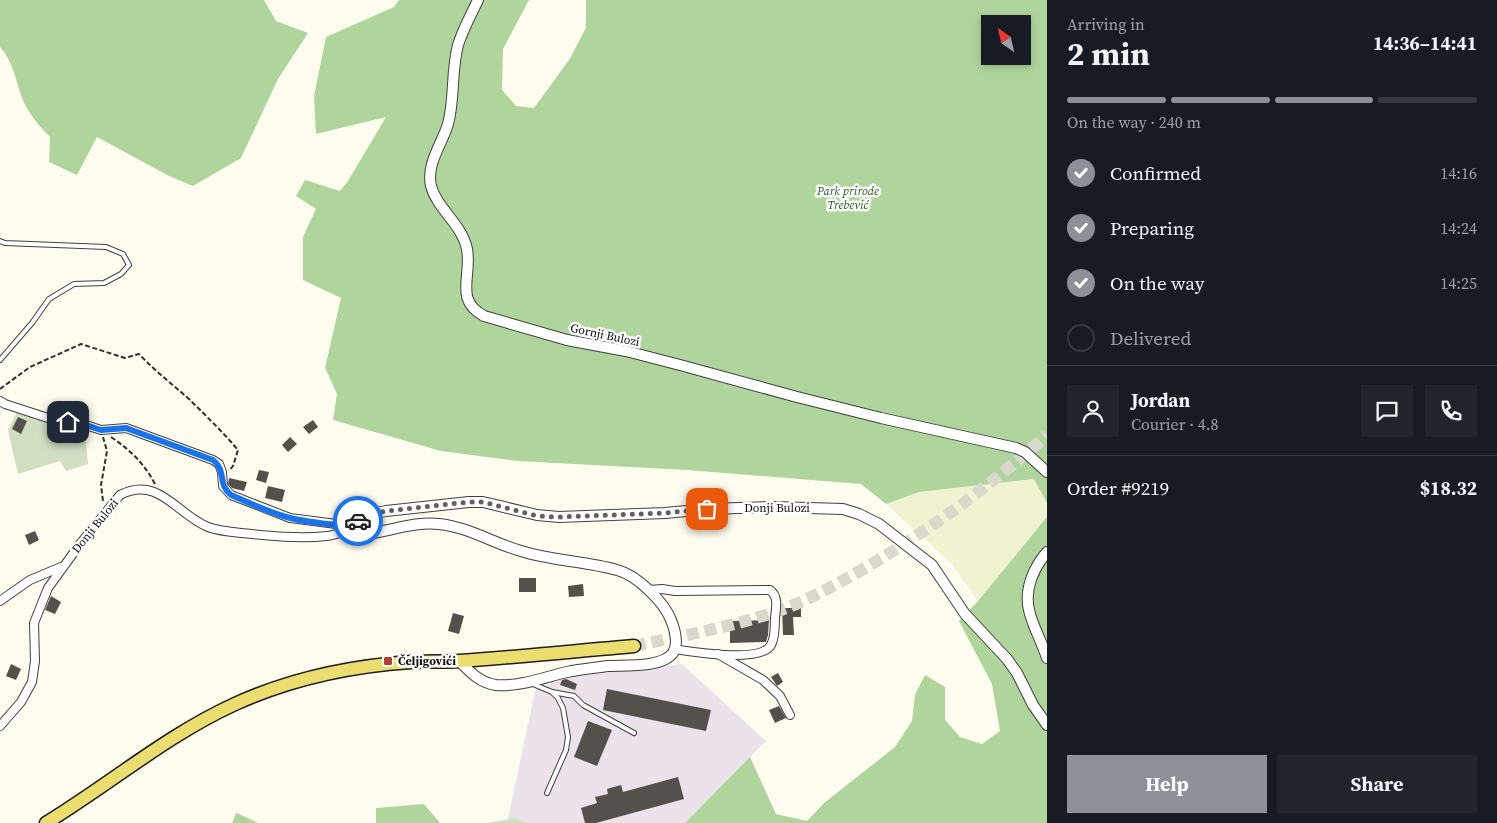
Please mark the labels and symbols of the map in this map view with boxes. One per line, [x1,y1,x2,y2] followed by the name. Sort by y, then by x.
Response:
[981,15,1031,65] north arrow
[816,183,879,213] park label: Park prirode Trebević
[569,320,641,350] street label: Gornji Bulozi
[47,401,89,443] pin
[686,488,728,530] pin
[68,495,122,557] street label: Donji Bulozi
[333,496,383,546] courier
[744,500,810,516] street label: Donji Bulozi
[398,653,456,669] place label: Čeljigovići
[382,655,394,667] marker: Čeljigovići

